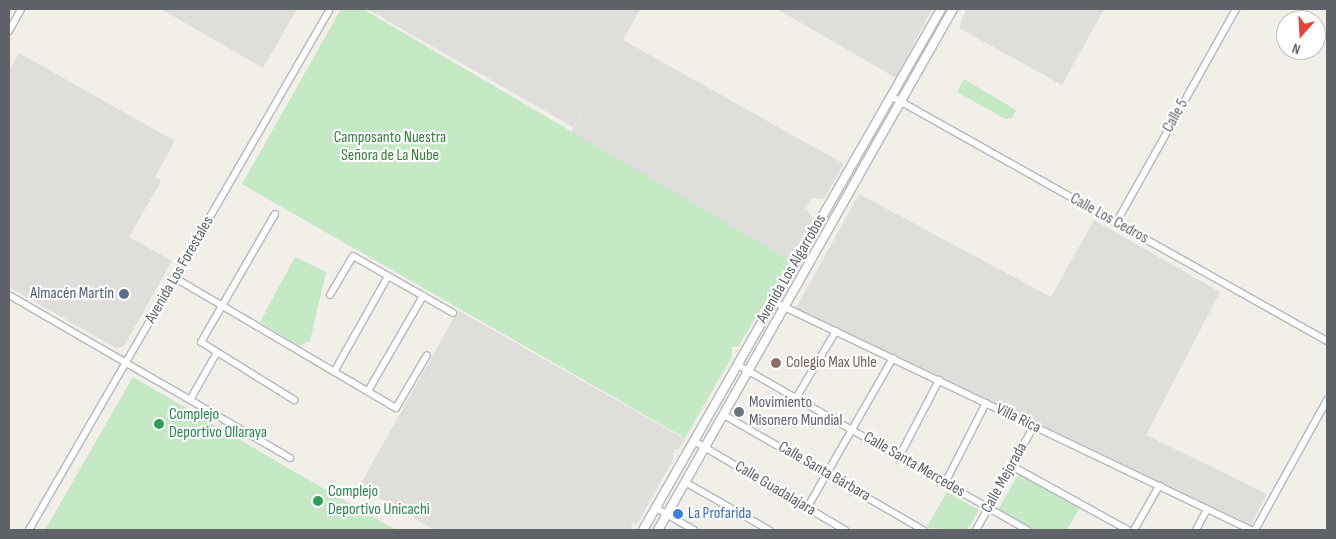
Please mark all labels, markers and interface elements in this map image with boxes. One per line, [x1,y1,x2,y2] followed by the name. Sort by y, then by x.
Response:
[1276,10,1326,60] north arrow
[1290,39,1303,58] text: N
[1159,96,1193,136] street label: Calle 5
[334,128,446,166] park label: Camposanto Nuestra Señora de La Nube
[1066,190,1152,248] street label: Calle Los Cedros
[753,211,831,327] street label: Avenida Los Algarrobos
[142,213,218,327] street label: Avenida Los Forestales
[30,284,114,304] place label: Almacén Martín
[118,288,130,300] marker: Almacén Martín
[786,353,877,373] place label: Colegio Max Uhle
[770,357,782,369] marker: Colegio Max Uhle
[749,393,842,431] place label: Movimiento Misonero Mundial
[992,400,1044,438] street label: Villa Rica
[169,405,267,443] place label: Complejo Deportivo Ollaraya
[733,406,745,418] marker: Movimiento Misonero Mundial
[153,418,165,430] marker: Complejo Deportivo Ollaraya
[860,428,968,502] street label: Calle Santa Mercedes
[774,438,874,506] street label: Calle Santa Bárbara
[978,440,1032,516] street label: Calle Mejorada
[731,457,819,521] street label: Calle Guadalajara
[328,482,430,520] place label: Complejo Deportivo Unicachi
[312,495,324,507] marker: Complejo Deportivo Unicachi
[688,504,751,524] place label: La Profarida
[672,508,684,520] marker: La Profarida

